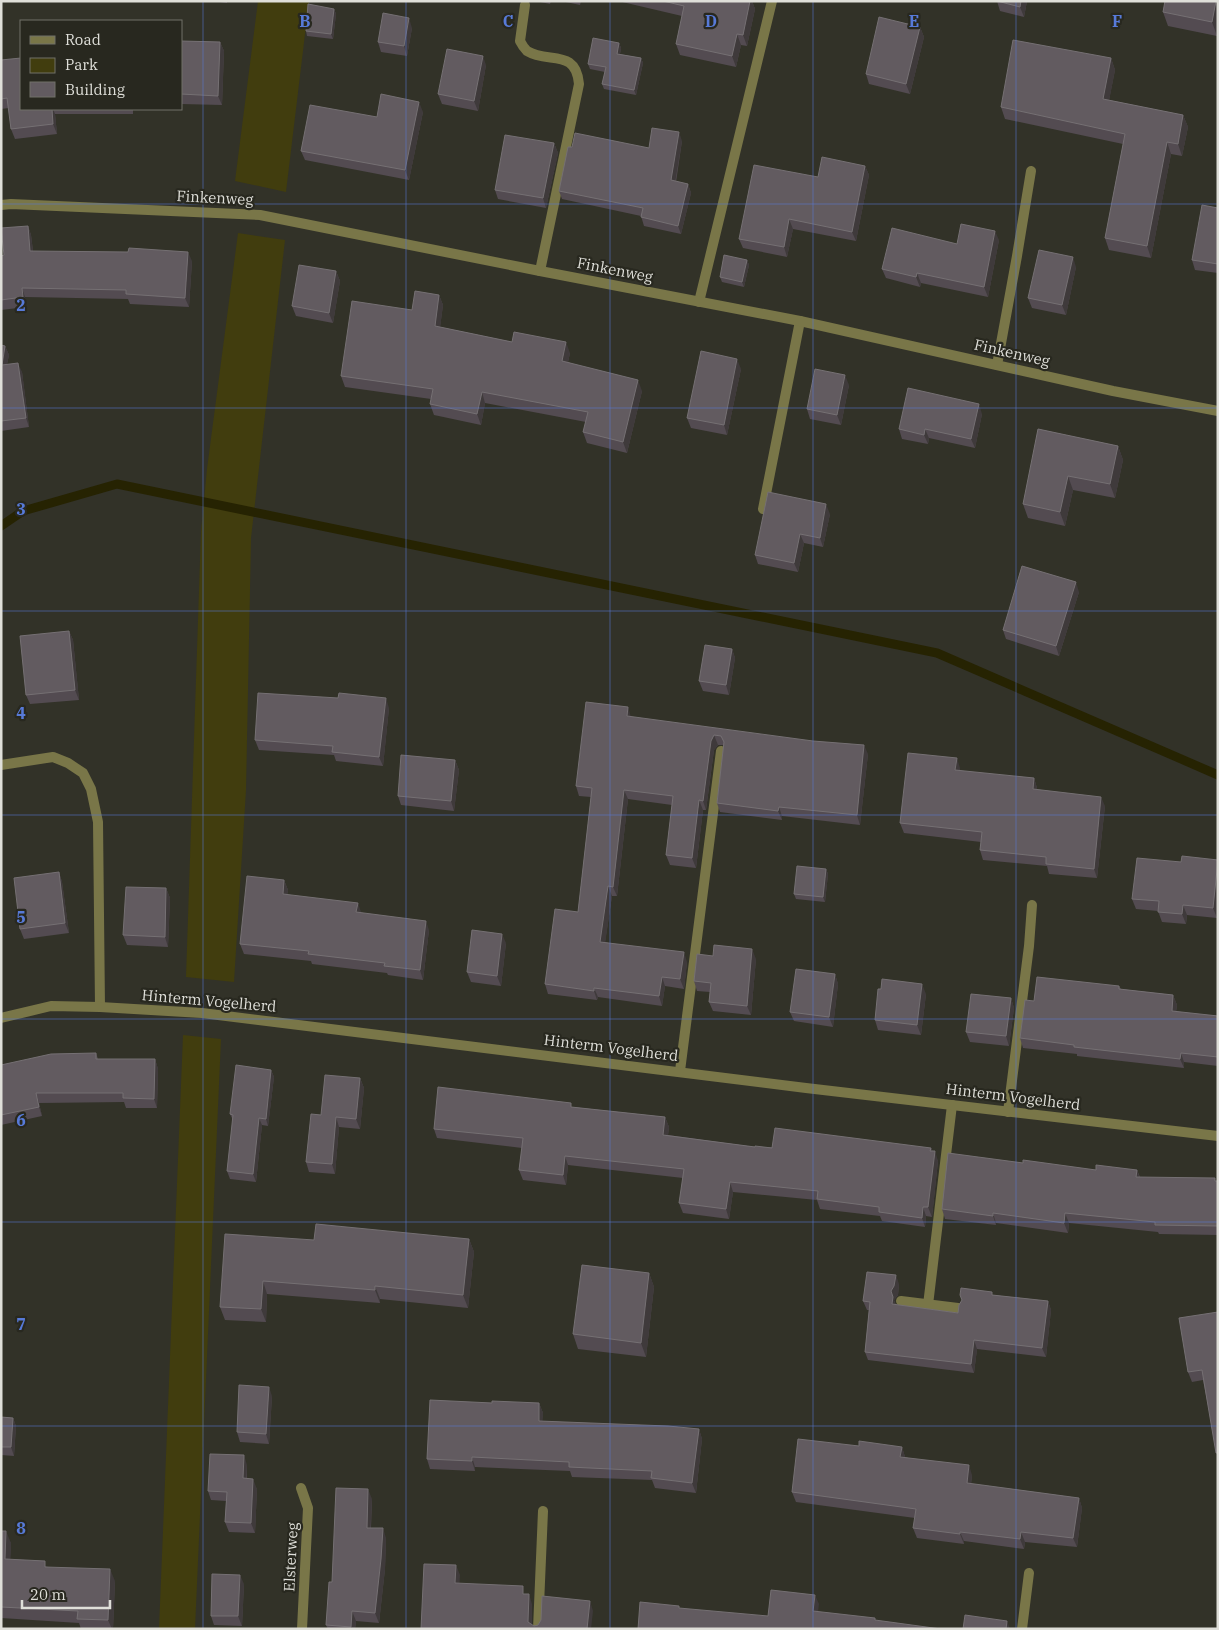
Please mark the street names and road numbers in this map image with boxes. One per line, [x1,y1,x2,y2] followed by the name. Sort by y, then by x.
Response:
[176,186,254,209] street label: Finkenweg
[575,253,655,286] street label: Finkenweg
[972,335,1052,370] street label: Finkenweg
[141,985,277,1016] street label: Hinterm Vogelherd
[543,1030,679,1065] street label: Hinterm Vogelherd
[945,1079,1081,1114] street label: Hinterm Vogelherd
[279,1522,302,1592] street label: Elsterweg

